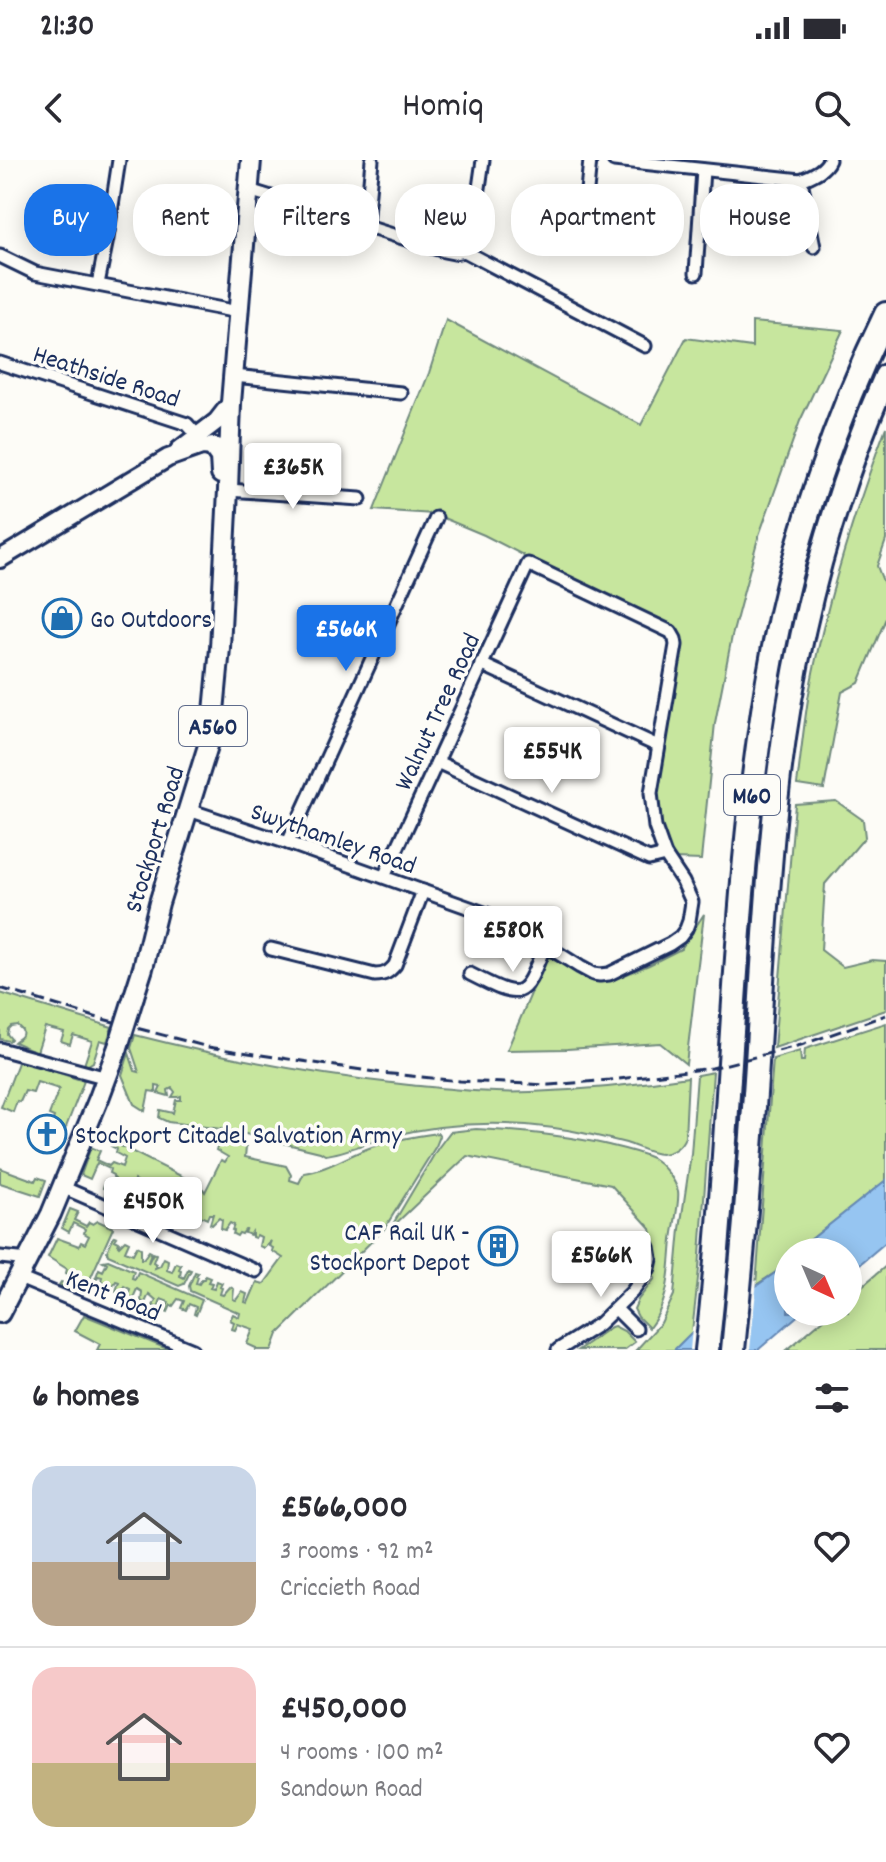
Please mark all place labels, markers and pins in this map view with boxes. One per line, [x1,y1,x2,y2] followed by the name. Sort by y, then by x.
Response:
[237,443,349,511] pin: £365K
[41,597,83,639] shop icon: Go Outdoors
[90,603,212,640] place label: Go Outdoors
[290,605,402,673] pin: £566K
[496,727,608,795] pin: £554K
[457,906,569,974] pin: £580K
[26,1113,68,1155] church icon: Stockport Citadel Salvation Army
[75,1119,402,1156] place label: Stockport Citadel Salvation Army
[97,1177,209,1245] pin: £450K
[310,1216,470,1283] place label: CAF Rail UK - Stockport Depot
[477,1225,519,1267] building icon: CAF Rail UK - Stockport Depot
[545,1231,657,1299] pin: £566K

